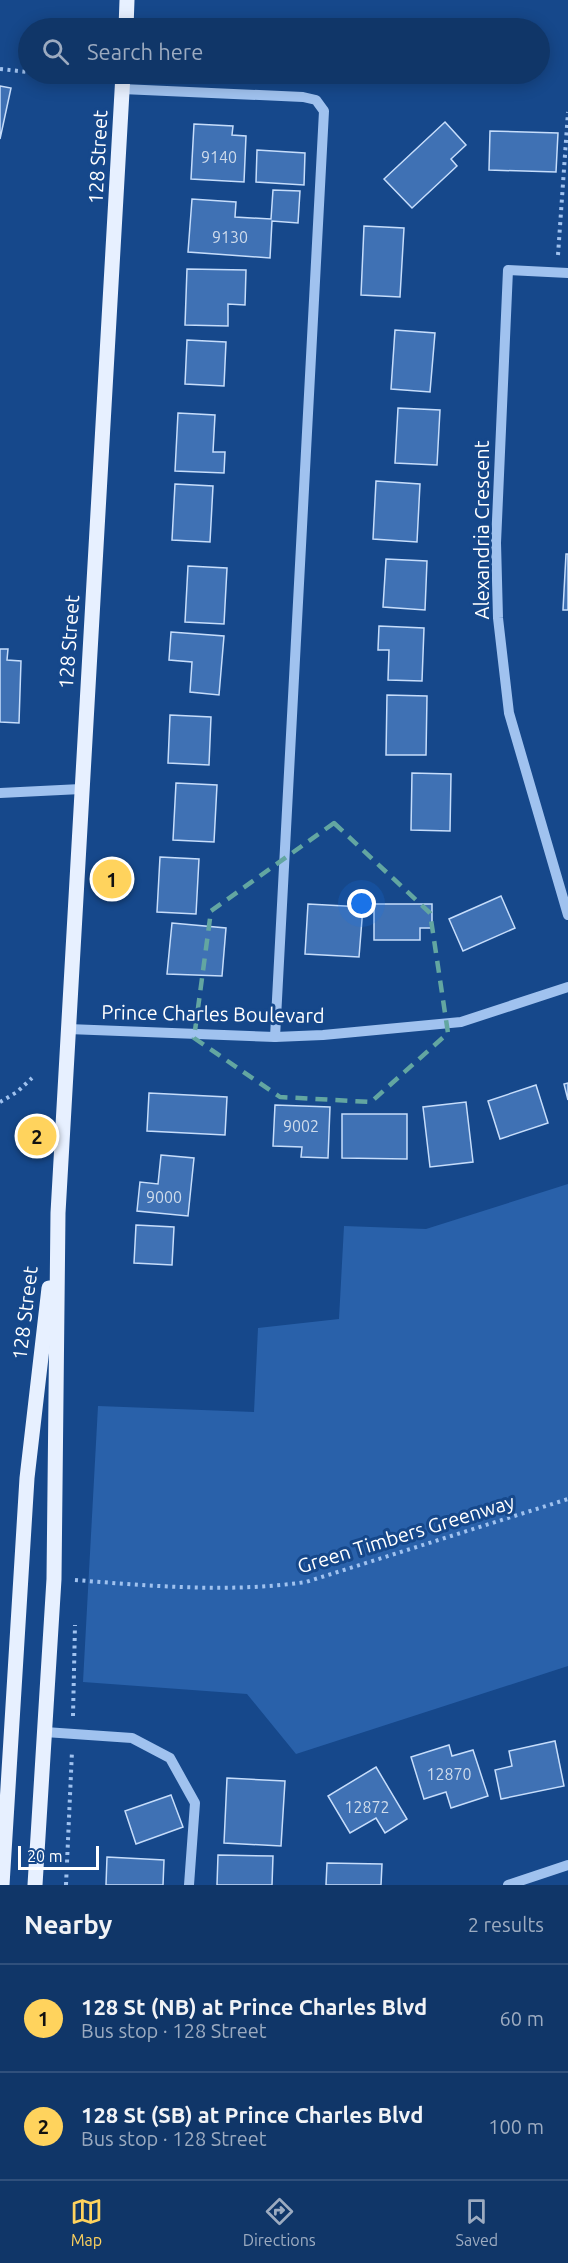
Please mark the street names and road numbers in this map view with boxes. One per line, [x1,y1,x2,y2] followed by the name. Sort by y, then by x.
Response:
[84,109,111,205] street label: 128 Street
[470,440,493,620] street label: Alexandria Crescent
[54,594,83,690] street label: 128 Street
[101,1000,325,1027] street label: Prince Charles Boulevard
[7,1265,42,1361] street label: 128 Street
[294,1489,518,1578] street label: Green Timbers Greenway

